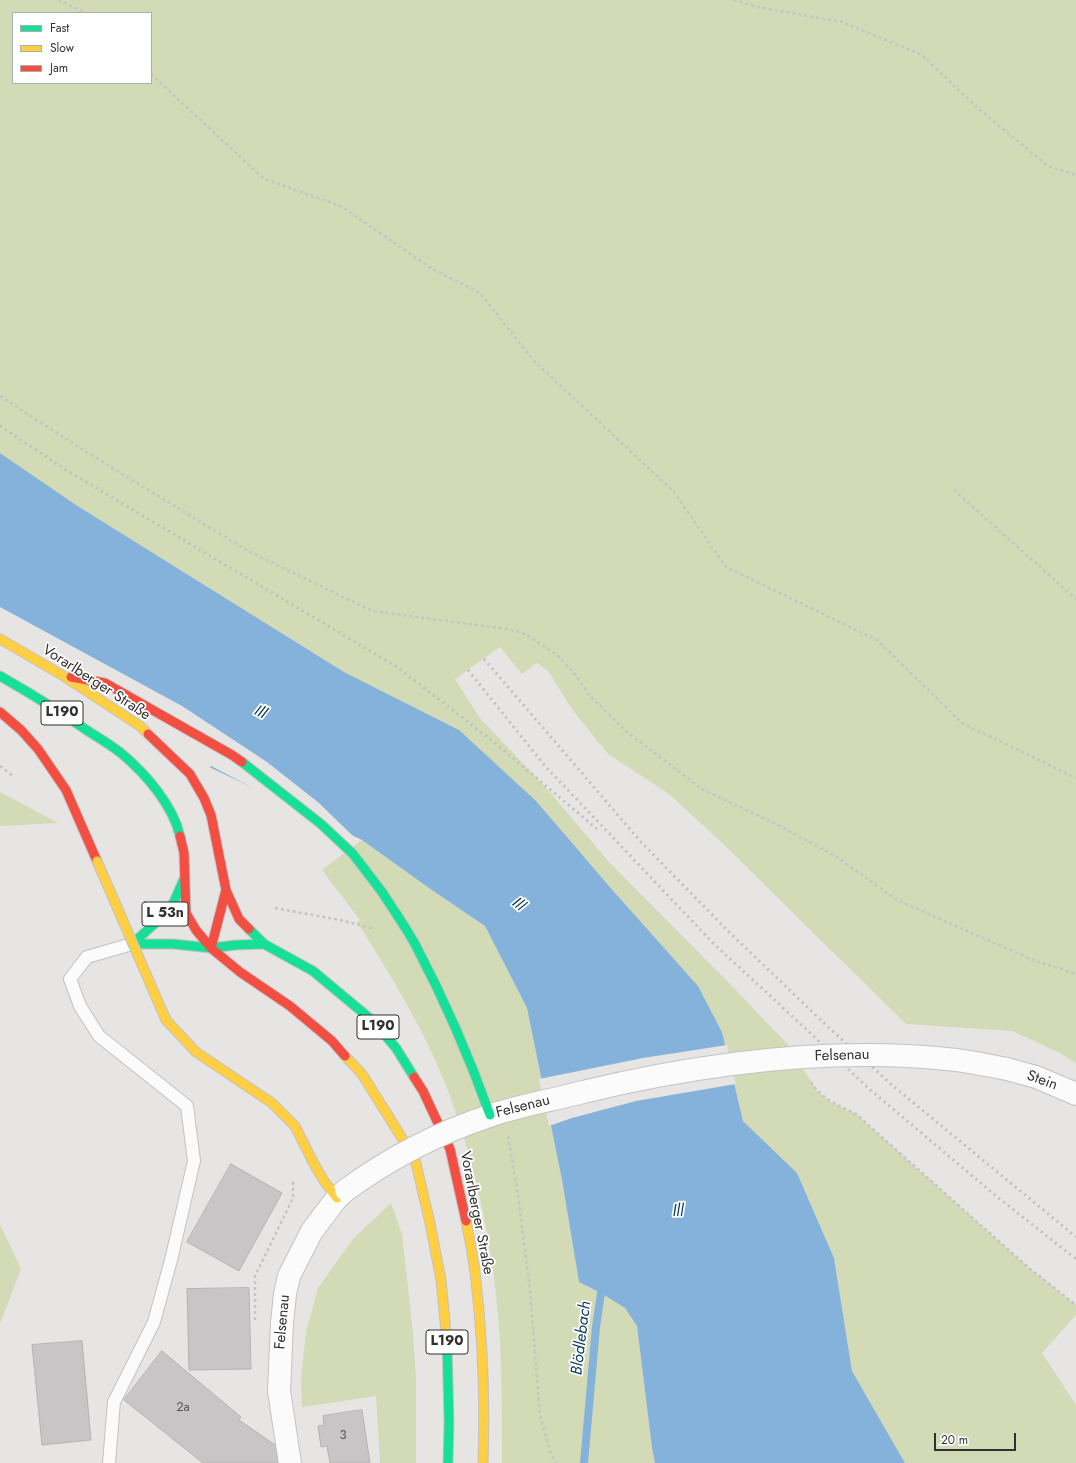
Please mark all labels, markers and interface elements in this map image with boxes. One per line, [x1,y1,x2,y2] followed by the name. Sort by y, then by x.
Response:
[12,12,152,84] legend
[50,19,69,37] text: Fast
[50,39,74,57] text: Slow
[50,59,68,77] text: Jam
[39,641,153,725] street label: Vorarlberger Straße
[41,701,83,725] road number: L190
[251,702,269,724] water label: Ill
[508,894,528,916] water label: Ill
[142,902,188,926] road number: L 53n
[357,1015,399,1039] road number: L190
[814,1046,870,1066] street label: Felsenau
[1024,1067,1060,1095] street label: Stein
[494,1092,552,1122] street label: Felsenau
[455,1150,497,1276] street label: Vorarlberger Straße
[673,1202,683,1222] water label: Ill
[272,1294,294,1350] street label: Felsenau
[568,1300,596,1376] water label: Blödlebach
[426,1330,468,1354] road number: L190
[176,1400,190,1416] house number: 2a
[936,1425,1018,1451] scale bar
[339,1428,347,1444] house number: 3
[941,1431,968,1449] text: 20 m

